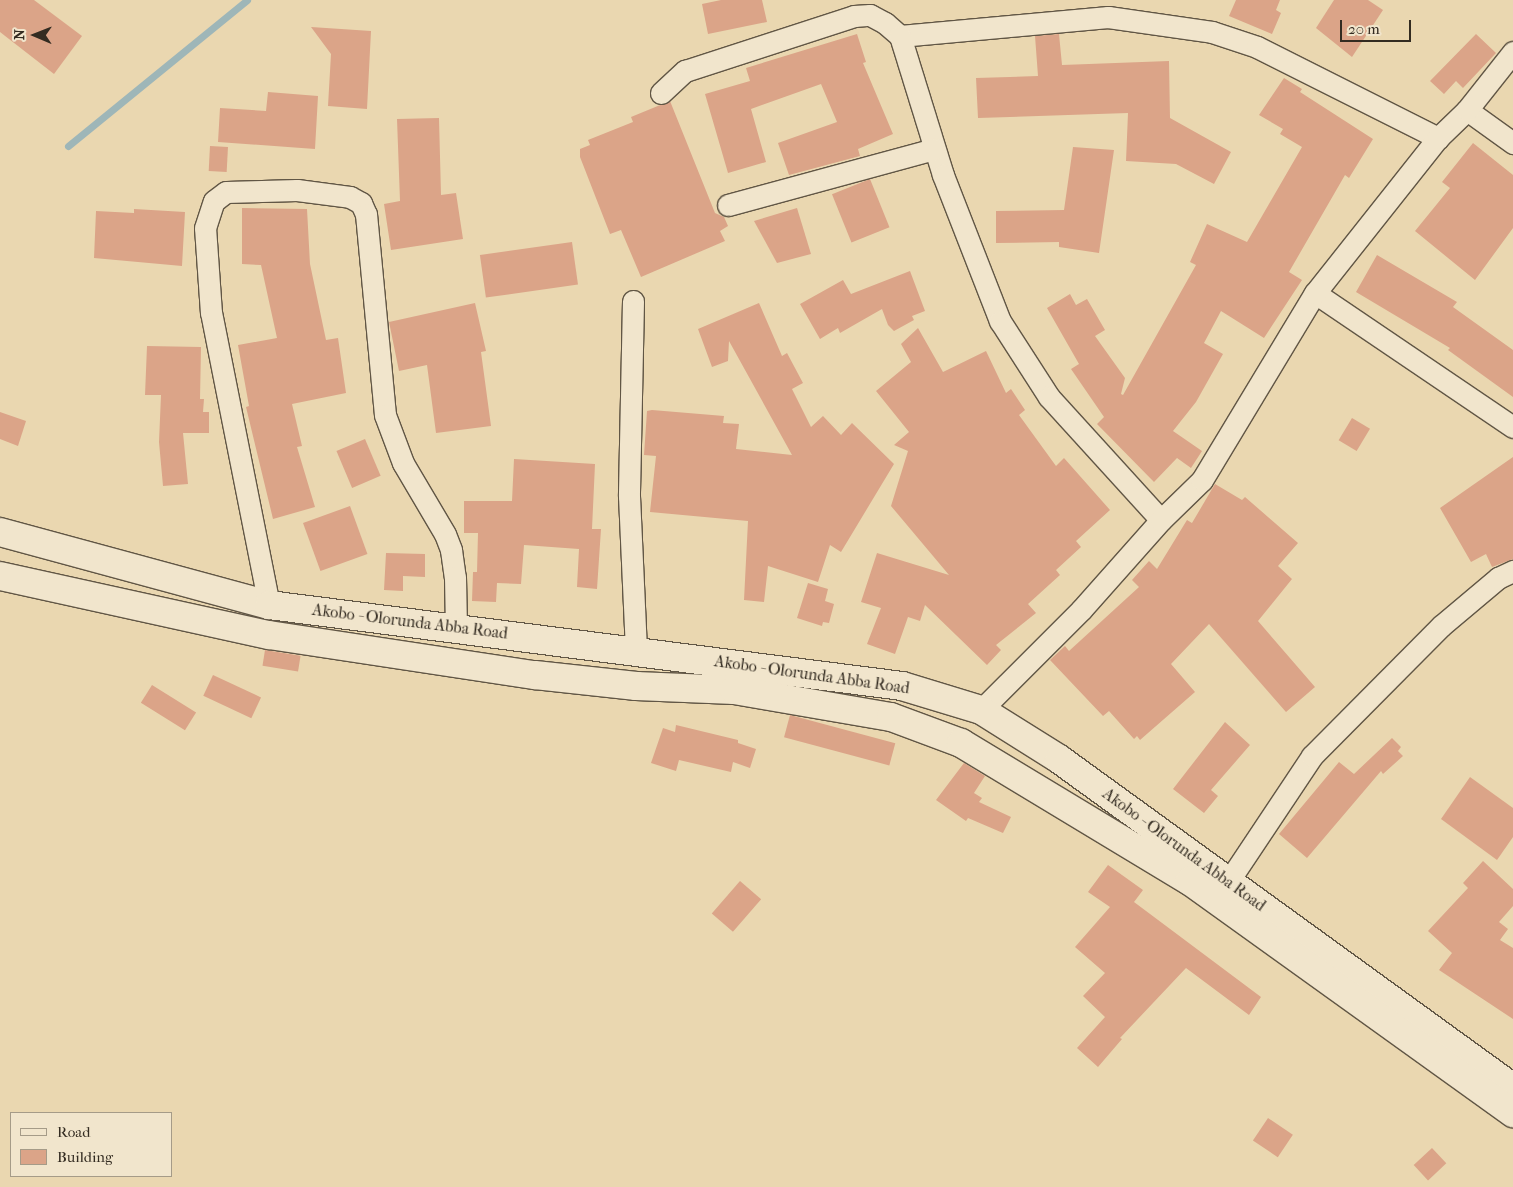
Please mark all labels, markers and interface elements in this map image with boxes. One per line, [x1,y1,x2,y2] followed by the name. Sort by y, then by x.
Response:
[10,10,60,60] north arrow
[1343,10,1414,42] scale bar
[1348,20,1380,38] text: 20 m
[11,29,28,40] text: N
[311,600,509,644] street label: Akobo - Olorunda Abba Road
[713,652,911,698] street label: Akobo - Olorunda Abba Road
[1099,784,1269,916] street label: Akobo - Olorunda Abba Road
[10,1112,172,1177] legend
[57,1123,90,1141] text: Road
[57,1148,113,1166] text: Building

